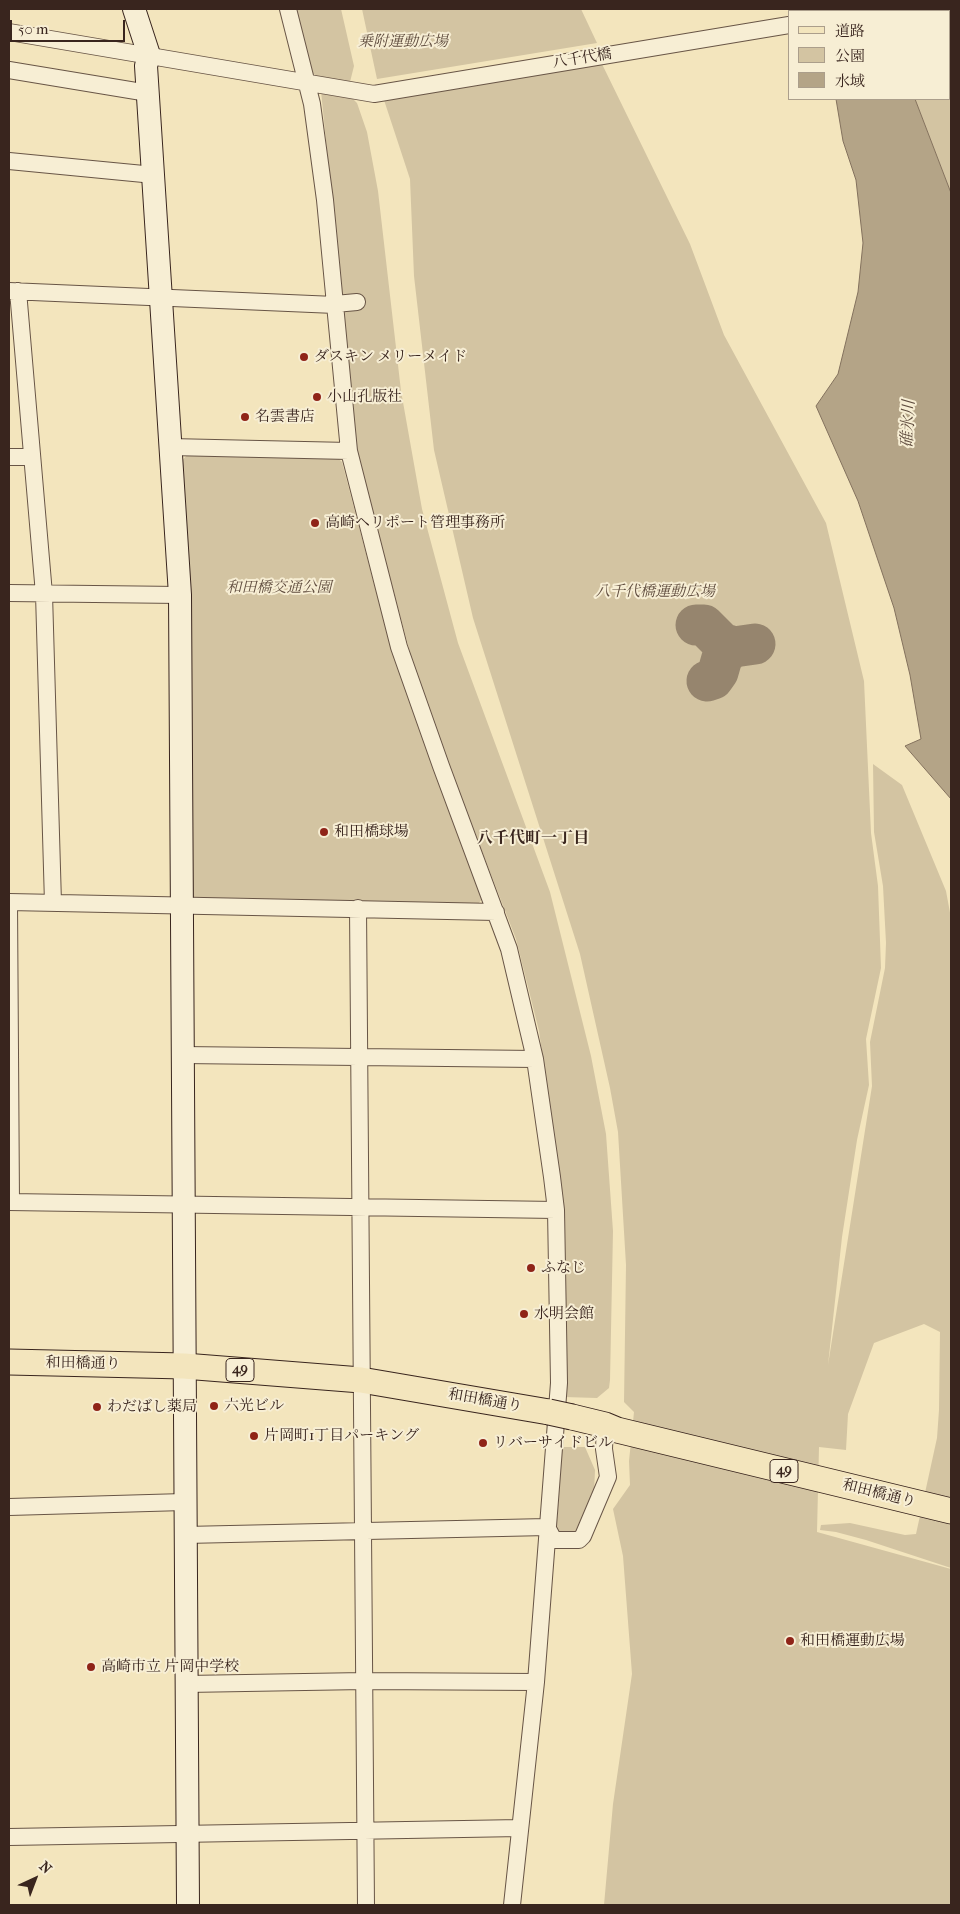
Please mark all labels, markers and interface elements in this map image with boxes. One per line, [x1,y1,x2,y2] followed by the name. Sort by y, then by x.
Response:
[12,10,128,42] scale bar
[788,10,950,100] legend
[18,20,48,38] text: 50 m
[835,22,865,40] text: 道路
[358,33,448,51] park label: 乗附運動広場
[551,45,613,73] street label: 八千代橋
[835,47,865,65] text: 公園
[835,72,865,90] text: 水域
[314,348,467,366] place label: ダスキン メリーメイド
[298,351,310,363] marker: ダスキン メリーメイド
[327,388,402,406] place label: 小山孔版社
[311,391,323,403] marker: 小山孔版社
[899,400,919,448] water label: 碓氷川
[255,408,315,426] place label: 名雲書店
[239,411,251,423] marker: 名雲書店
[325,514,505,532] place label: 高崎ヘリポート管理事務所
[309,517,321,529] marker: 高崎ヘリポート管理事務所
[227,579,331,597] park label: 和田橋交通公園
[595,583,715,601] park label: 八千代橋運動広場
[334,823,409,841] place label: 和田橋球場
[318,826,330,838] marker: 和田橋球場
[477,829,589,849] district label: 八千代町一丁目
[541,1259,586,1277] place label: ふなじ
[525,1262,537,1274] marker: ふなじ
[534,1305,594,1323] place label: 水明会館
[518,1308,530,1320] marker: 水明会館
[45,1354,121,1374] street label: 和田橋通り
[226,1358,254,1382] road number: 49
[447,1386,523,1416] street label: 和田橋通り
[224,1397,284,1415] place label: 六光ビル
[107,1398,197,1416] place label: わだばし薬局
[208,1400,220,1412] marker: 六光ビル
[91,1401,103,1413] marker: わだばし薬局
[264,1427,419,1445] place label: 片岡町1丁目パーキング
[248,1430,260,1442] marker: 片岡町1丁目パーキング
[493,1434,613,1452] place label: リバーサイドビル
[477,1437,489,1449] marker: リバーサイドビル
[770,1460,798,1482] road number: 49
[840,1476,918,1512] street label: 和田橋通り
[800,1632,905,1650] place label: 和田橋運動広場
[784,1635,796,1647] marker: 和田橋運動広場
[101,1658,239,1676] place label: 高崎市立 片岡中学校
[85,1661,97,1673] marker: 高崎市立 片岡中学校
[10,1854,60,1904] north arrow
[36,1858,55,1878] text: N

